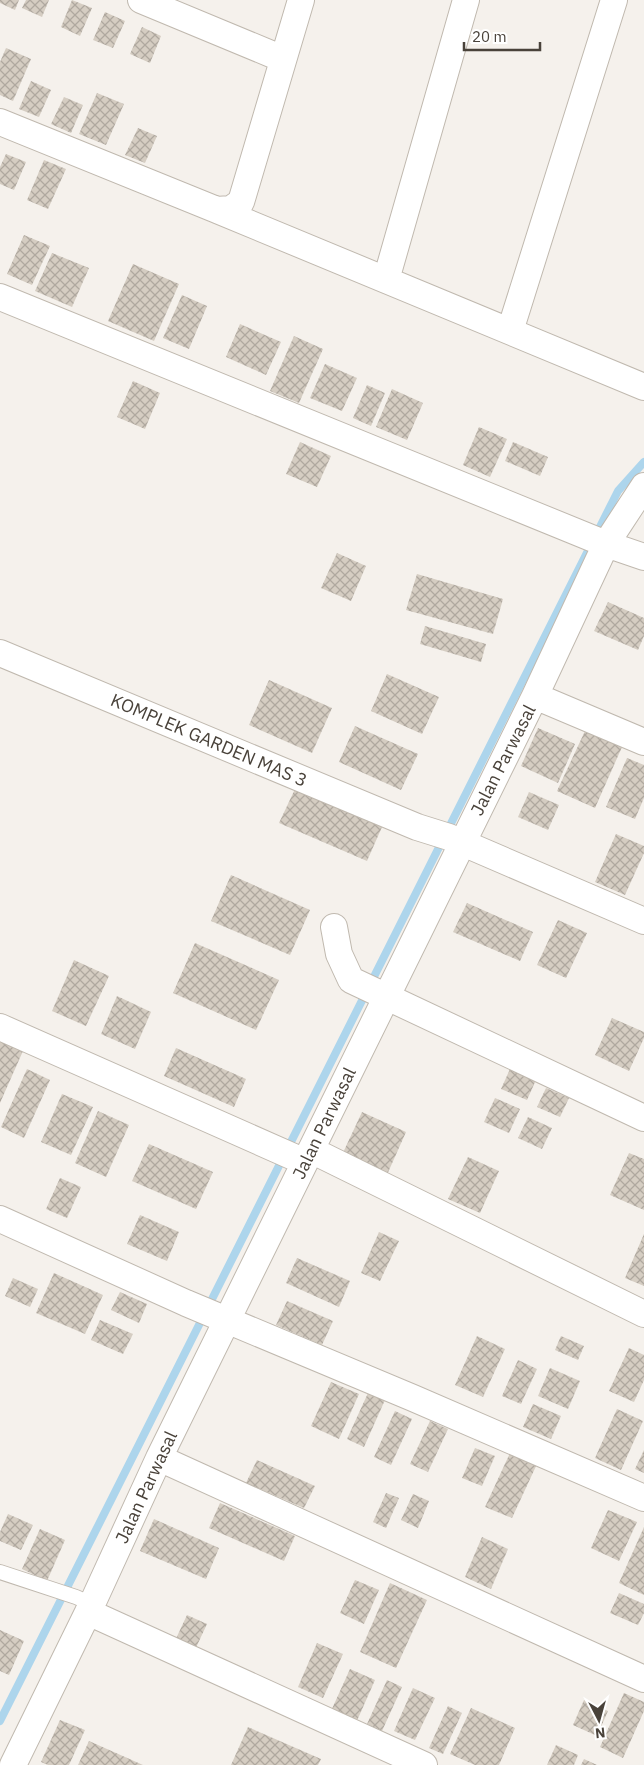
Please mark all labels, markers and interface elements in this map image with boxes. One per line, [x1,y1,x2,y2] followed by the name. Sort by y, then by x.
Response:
[464,20,540,52] scale bar
[472,27,507,46] text: 20 m
[107,688,311,792] street label: KOMPLEK GARDEN MAS 3
[465,701,541,819] street label: Jalan Parwasal
[287,1063,361,1183] street label: Jalan Parwasal
[110,1427,182,1547] street label: Jalan Parwasal
[574,1695,624,1745] north arrow
[594,1723,606,1742] text: N

